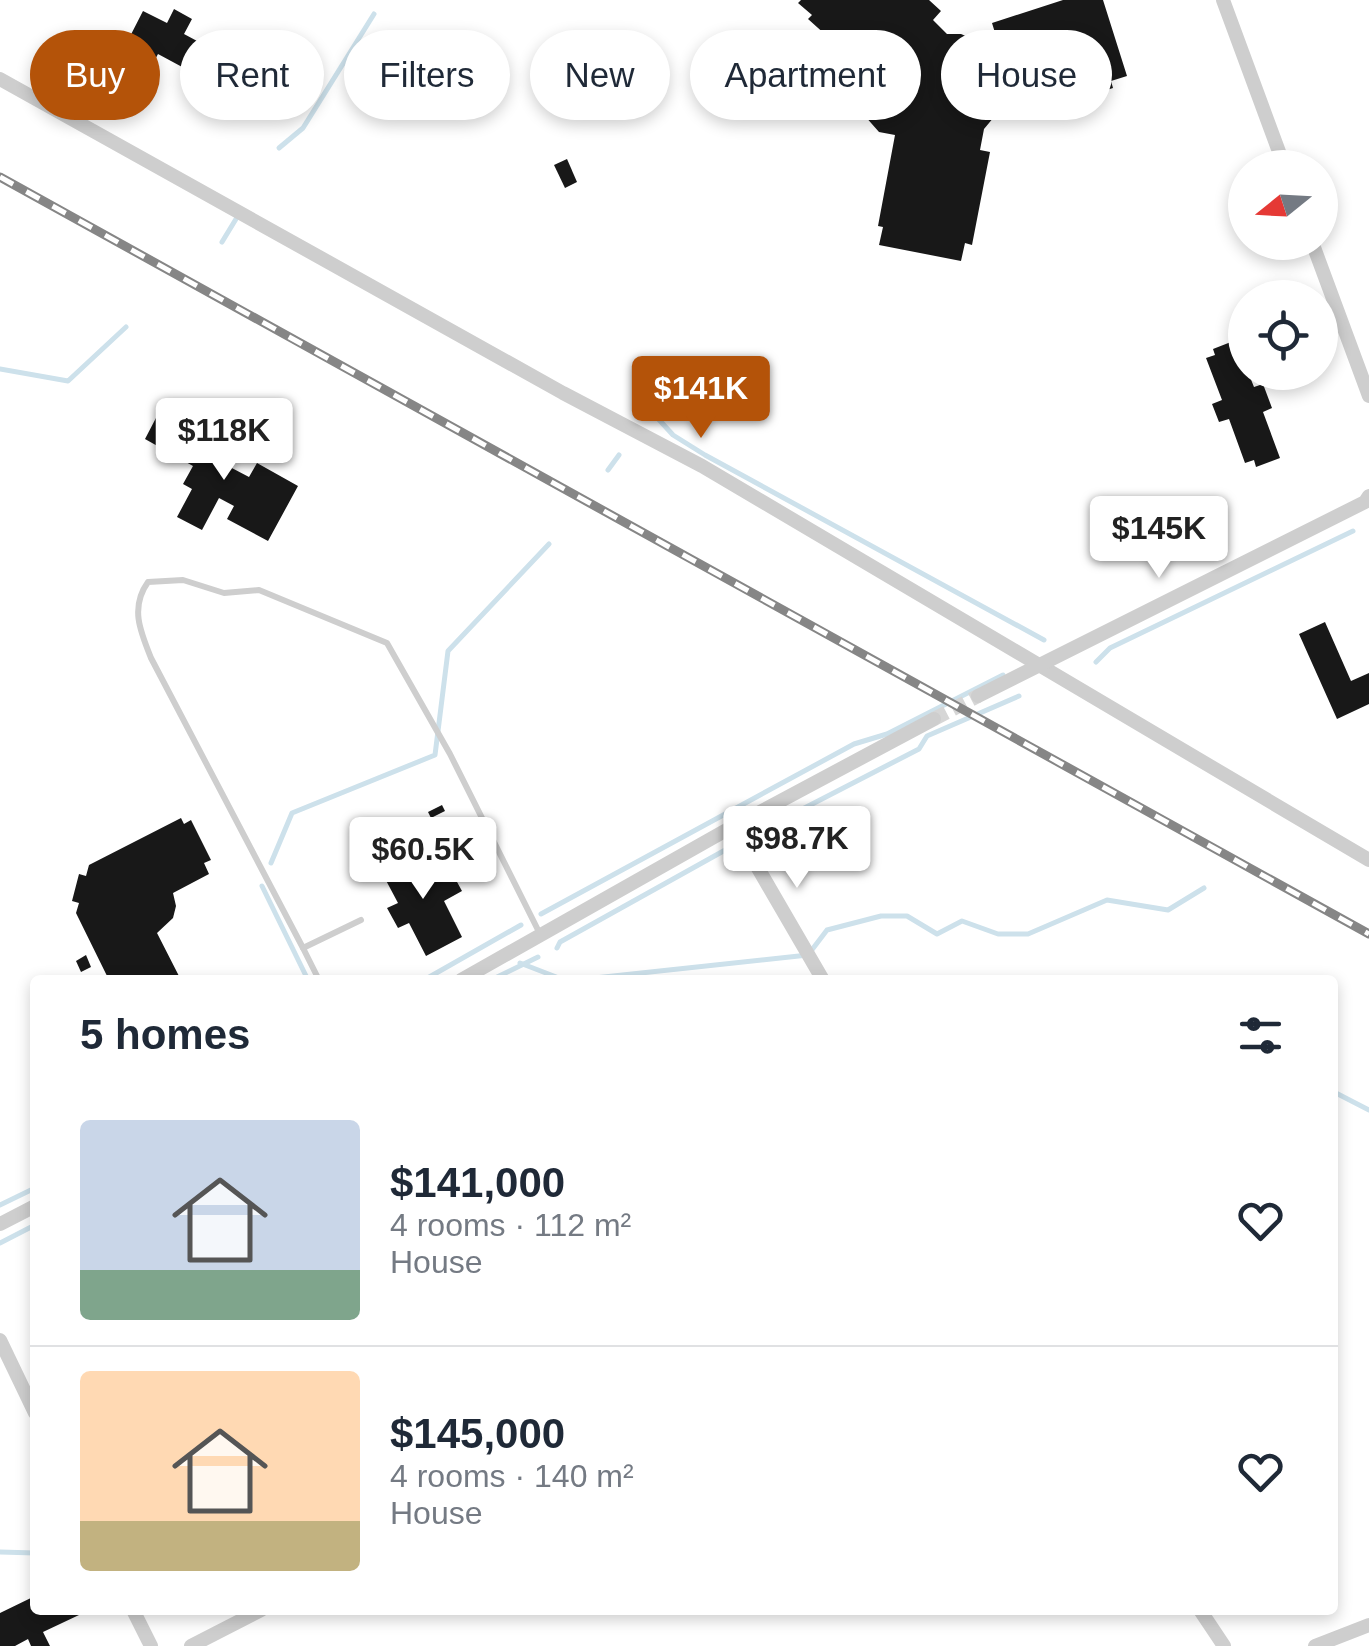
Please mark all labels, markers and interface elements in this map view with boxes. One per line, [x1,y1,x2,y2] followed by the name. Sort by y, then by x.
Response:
[30,30,160,120] chip: Buy
[180,30,324,120] chip: Rent
[344,30,510,120] chip: Filters
[530,30,670,120] chip: New
[690,30,921,120] chip: Apartment
[941,30,1112,120] chip: House
[1228,150,1338,260] north arrow
[1228,150,1338,390] map controls
[1228,280,1338,390] button: locate
[631,356,771,441] pin: $141K
[654,370,748,406] text: $141K
[154,398,294,483] pin: $118K
[178,412,270,448] text: $118K
[1089,496,1229,581] pin: $145K
[1112,510,1206,546] text: $145K
[716,806,878,891] pin: $98.7K
[342,817,504,902] pin: $60.5K
[745,820,849,856] text: $98.7K
[371,831,475,867] text: $60.5K
[1233,1008,1288,1063] icon: filters
[80,1011,250,1058] text: 5 homes
[390,1159,565,1206] text: $141,000
[160,1160,280,1280] icon: home
[1233,1193,1288,1248] icon: heart
[390,1207,631,1243] text: 4 rooms · 112 m²
[390,1244,483,1280] text: House
[390,1410,565,1457] text: $145,000
[160,1411,280,1531] icon: home
[1233,1444,1288,1499] icon: heart
[390,1458,634,1494] text: 4 rooms · 140 m²
[390,1495,483,1531] text: House

